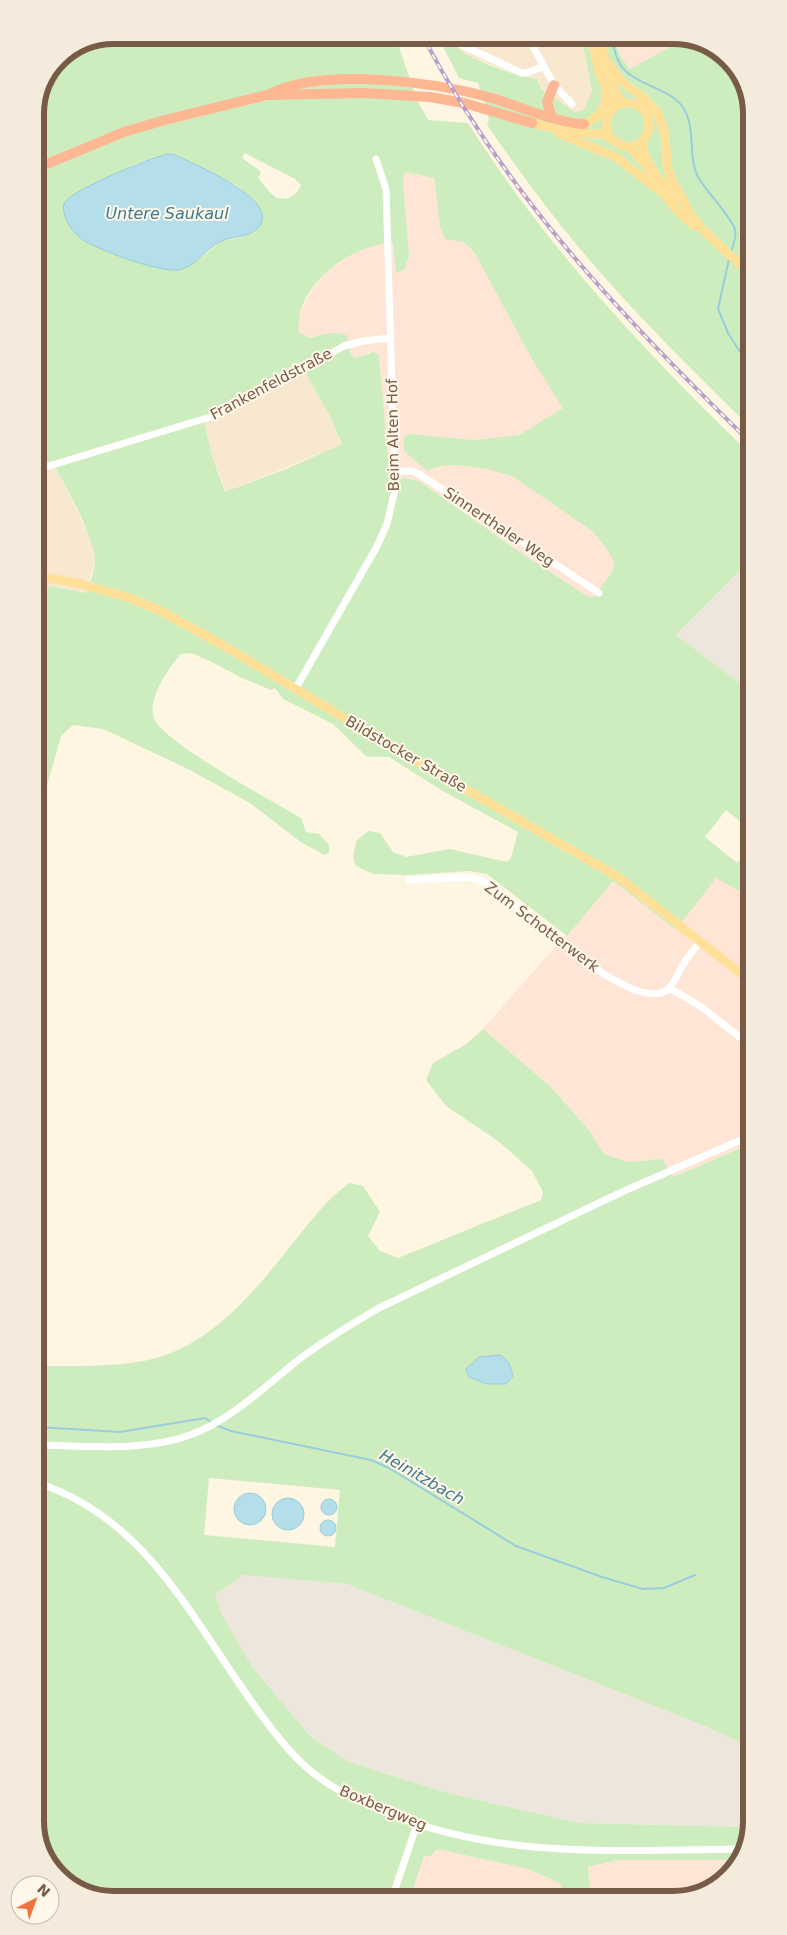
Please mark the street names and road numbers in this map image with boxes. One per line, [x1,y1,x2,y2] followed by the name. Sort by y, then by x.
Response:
[207,344,335,424] street label: Frankenfeldstraße
[383,378,403,491] street label: Beim Alten Hof
[440,483,558,571] street label: Sinnerthaler Weg
[342,712,470,796] street label: Bildstocker Straße
[481,878,603,976] street label: Zum Schotterwerk
[337,1782,429,1834] street label: Boxbergweg

